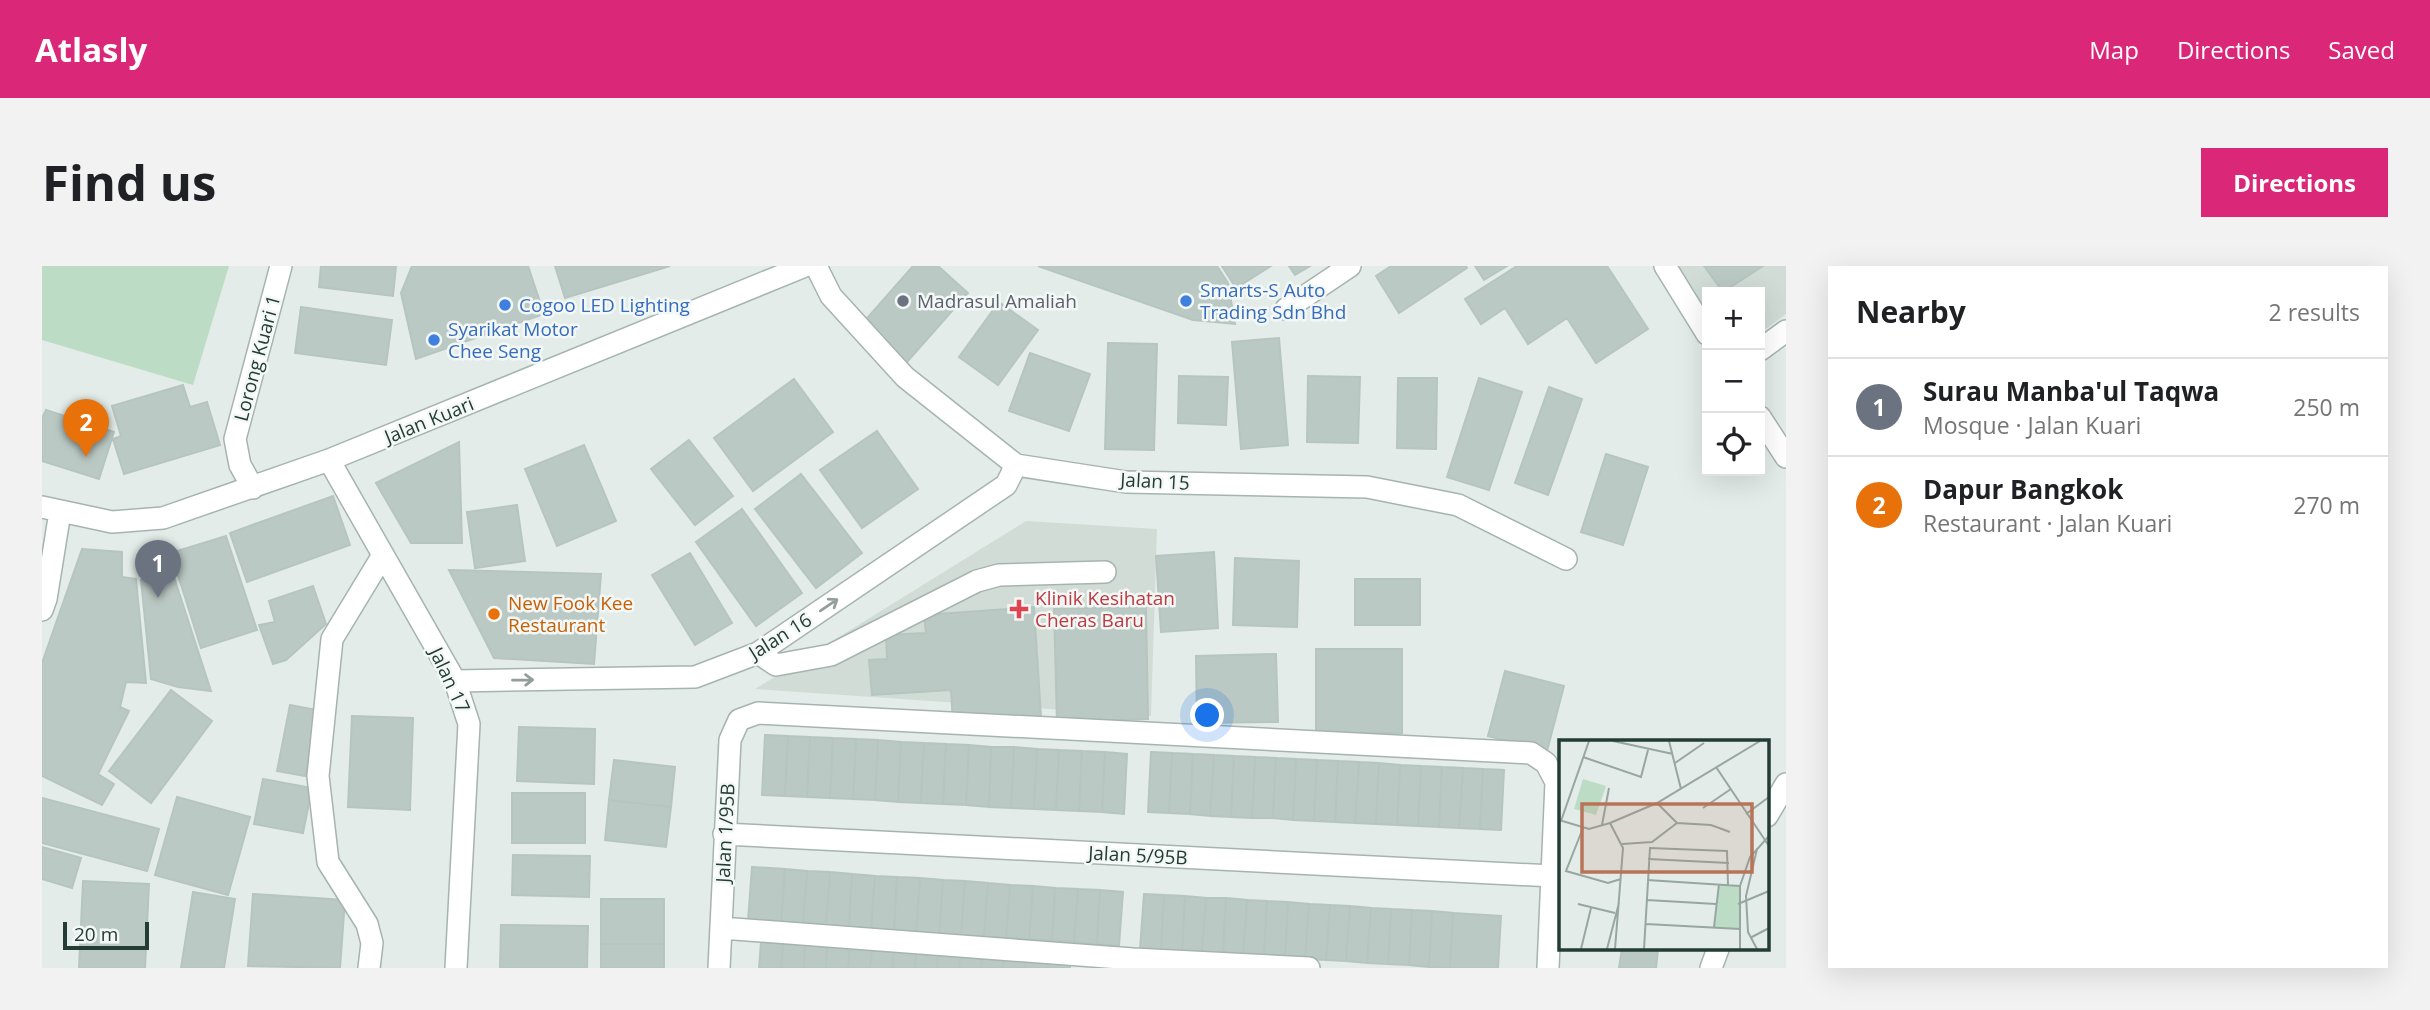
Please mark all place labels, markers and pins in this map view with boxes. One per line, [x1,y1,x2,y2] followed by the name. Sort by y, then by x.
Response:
[1200,277,1346,325] place label: Smarts-S Auto Trading Sdn Bhd
[917,288,1077,314] place label: Madrasul Amaliah
[519,292,690,318] place label: Cogoo LED Lighting
[895,293,911,309] marker: Madrasul Amaliah
[1178,293,1194,309] marker: Smarts-S Auto Trading Sdn Bhd
[497,297,513,313] marker: Cogoo LED Lighting
[448,316,578,364] place label: Syarikat Motor Chee Seng
[426,332,442,348] marker: Syarikat Motor Chee Seng
[63,399,109,457] pin: 2
[135,540,181,598] pin: 1
[1035,585,1175,633] place label: Klinik Kesihatan Cheras Baru
[508,590,633,638] place label: New Fook Kee Restaurant
[1009,599,1029,619] marker: Klinik Kesihatan Cheras Baru
[486,606,502,622] marker: New Fook Kee Restaurant

